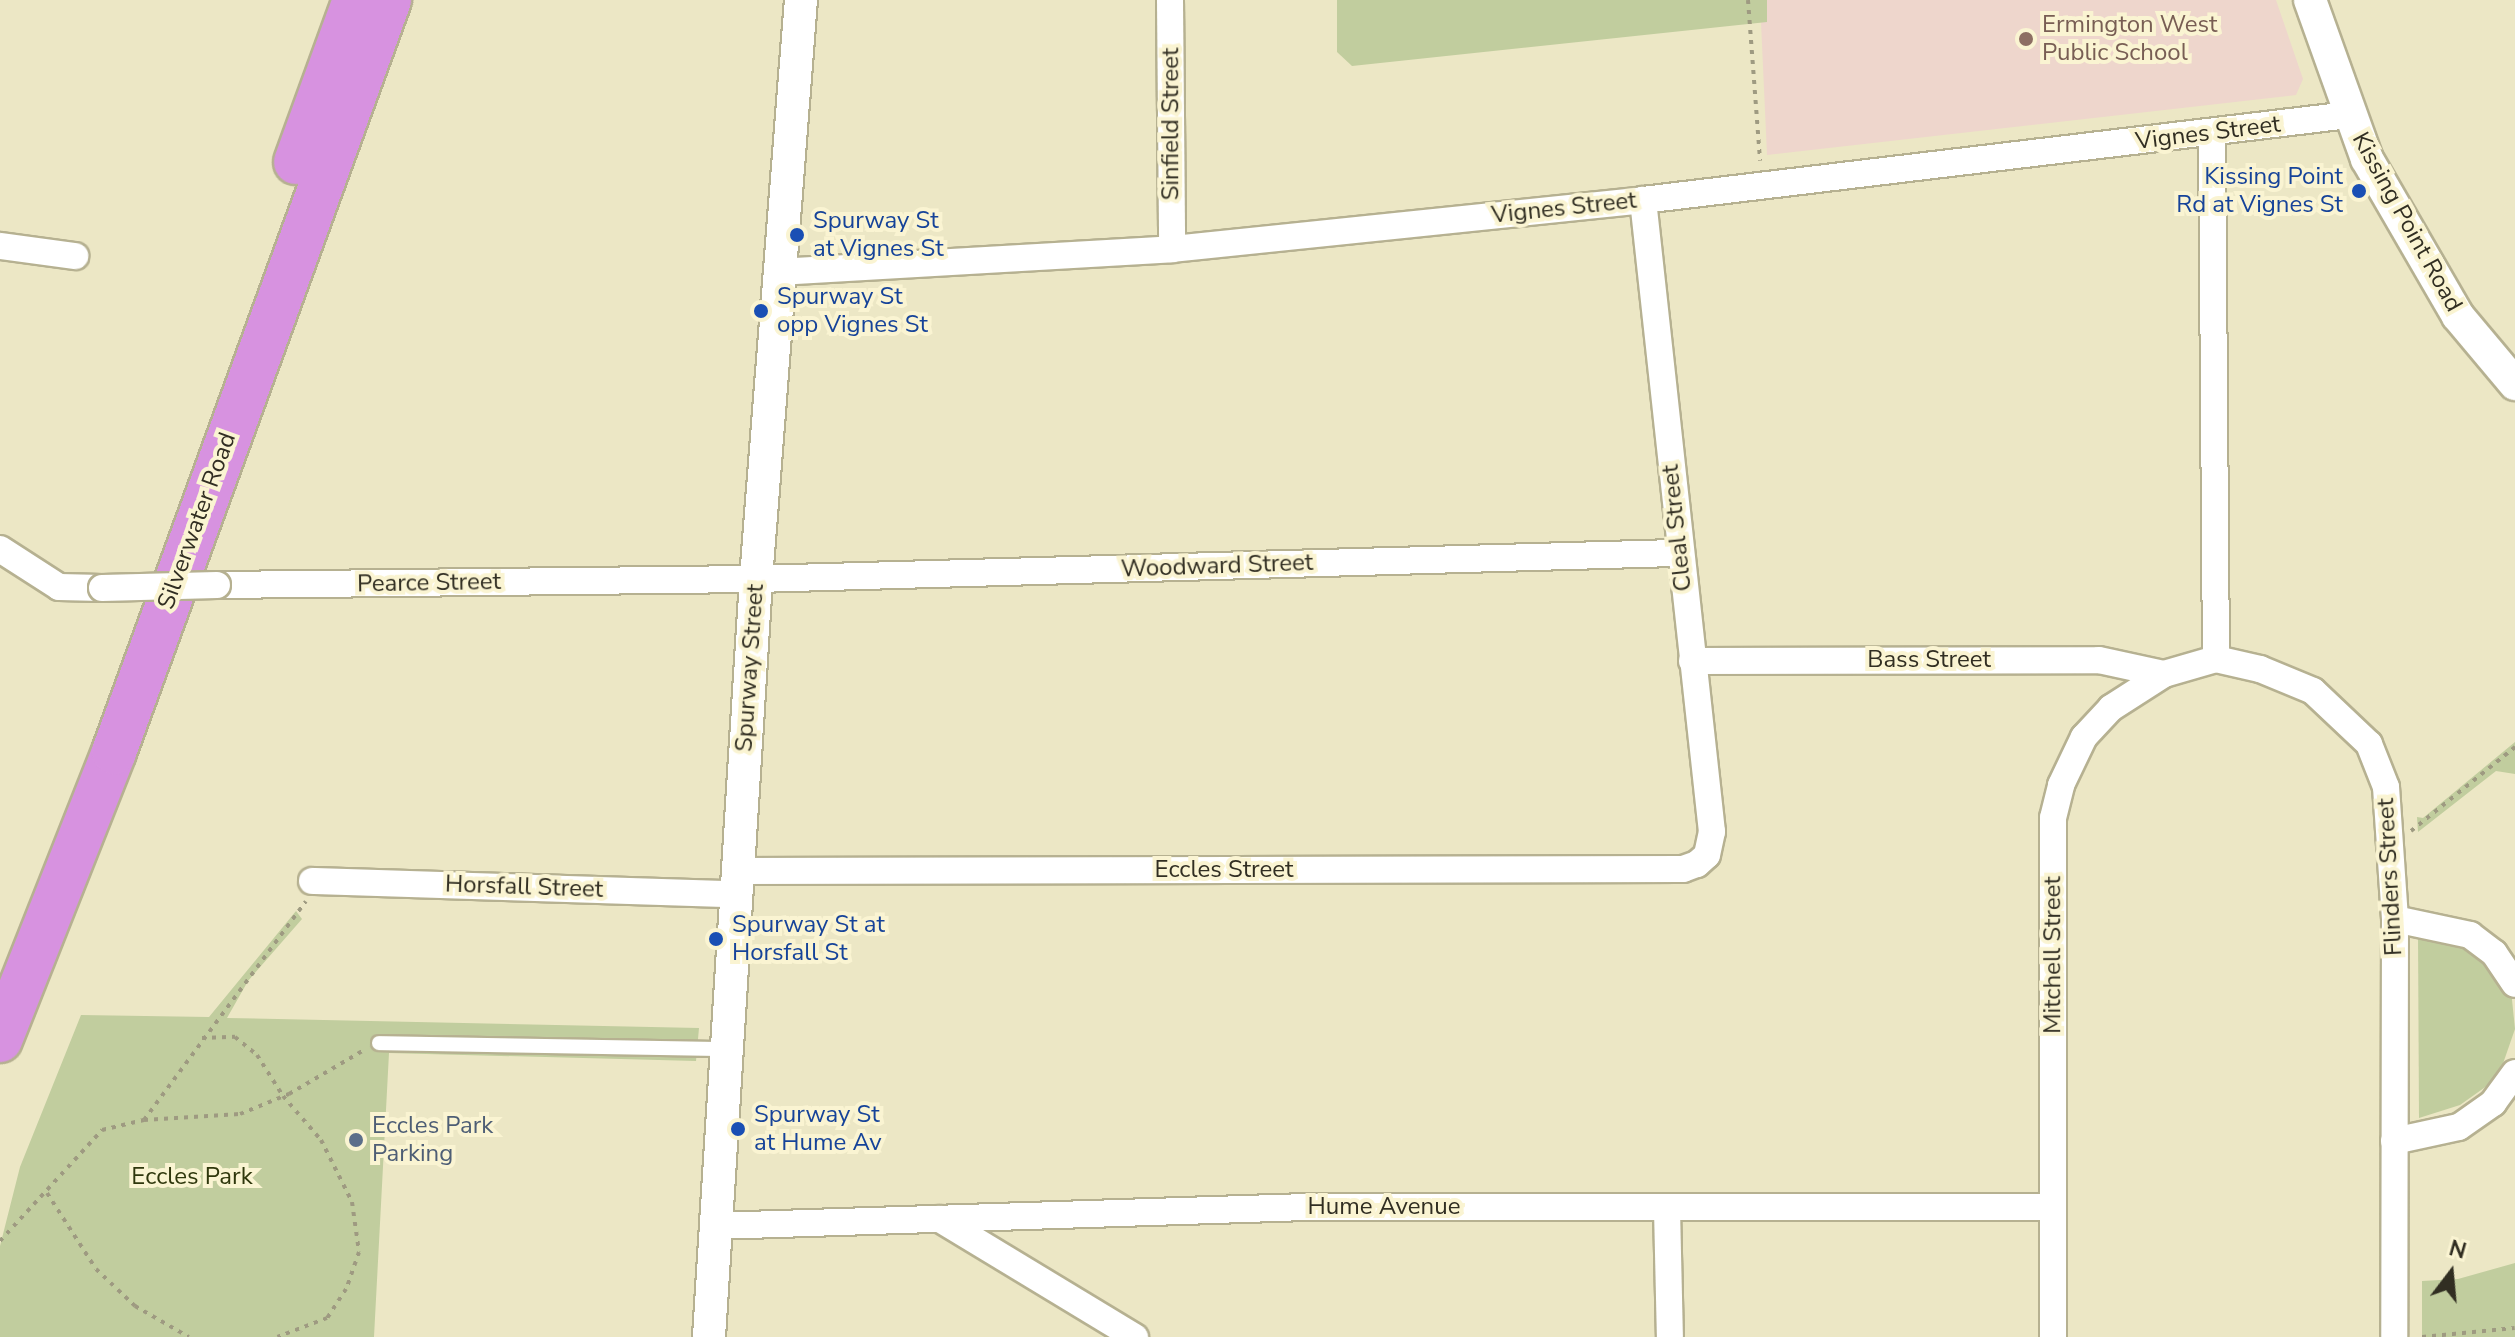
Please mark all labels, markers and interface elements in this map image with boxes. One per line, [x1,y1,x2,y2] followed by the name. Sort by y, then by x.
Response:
[2042,11,2217,67] place label: Ermington West Public School
[2017,30,2035,48] marker: Ermington West Public School
[1157,48,1185,200] street label: Sinfield Street
[2134,110,2282,156] street label: Vignes Street
[2346,127,2468,317] street label: Kissing Point Road
[2176,163,2343,219] place label: Kissing Point Rd at Vignes St
[2350,182,2368,200] marker: Kissing Point Rd at Vignes St
[1490,186,1638,230] street label: Vignes Street
[813,207,944,263] place label: Spurway St at Vignes St
[788,226,806,244] marker: Spurway St at Vignes St
[777,283,928,339] place label: Spurway St opp Vignes St
[752,302,770,320] marker: Spurway St opp Vignes St
[152,429,242,613] street label: Silverwater Road
[1656,463,1698,593] street label: Cleal Street
[1120,548,1314,584] street label: Woodward Street
[357,567,501,599] street label: Pearce Street
[730,583,770,753] street label: Spurway Street
[1867,646,1991,674] street label: Bass Street
[2371,797,2409,957] street label: Flinders Street
[1155,856,1293,884] street label: Eccles Street
[445,870,603,904] street label: Horsfall Street
[2039,876,2067,1034] street label: Mitchell Street
[732,911,885,967] place label: Spurway St at Horsfall St
[707,930,725,948] marker: Spurway St at Horsfall St
[754,1101,882,1157] place label: Spurway St at Hume Av
[372,1112,493,1168] place label: Eccles Park Parking
[729,1120,747,1138] marker: Spurway St at Hume Av
[347,1131,365,1149] marker: Eccles Park Parking
[131,1163,253,1191] park label: Eccles Park
[1308,1193,1460,1221] street label: Hume Avenue
[2411,1233,2491,1313] north arrow
[2446,1233,2470,1267] text: N

